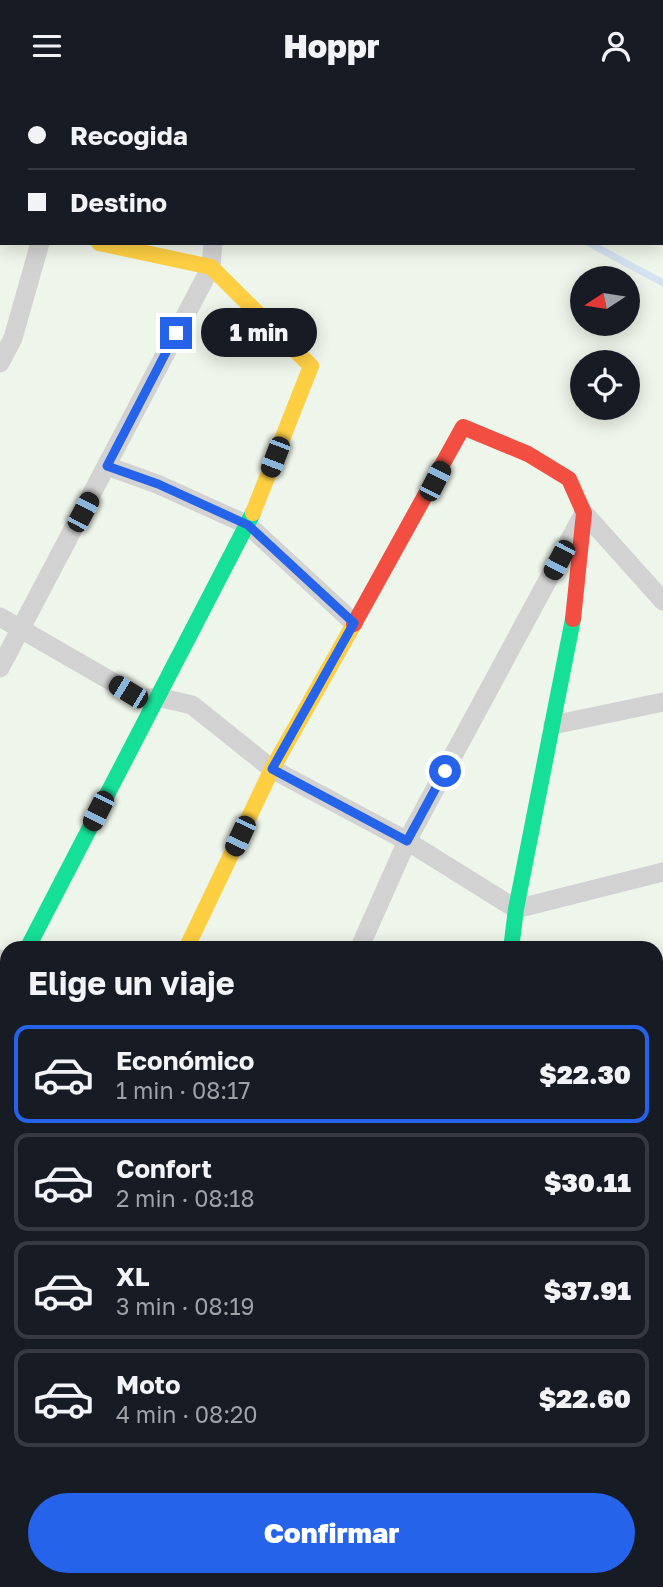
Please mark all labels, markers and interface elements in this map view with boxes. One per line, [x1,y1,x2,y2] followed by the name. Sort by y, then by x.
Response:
[28,27,66,65] icon: menu
[283,27,380,65] text: Hoppr
[597,27,635,65] icon: person
[70,120,188,151] text: Recogida
[70,187,167,218] text: Destino
[570,266,640,336] north arrow
[570,266,640,420] map controls
[200,309,316,357] callout: 1 min
[160,317,192,349] route end
[230,318,288,346] text: 1 min
[570,350,640,420] button: locate
[258,434,293,480] car
[417,458,454,504] car
[64,489,103,535] car
[540,537,579,583] car
[105,672,152,712] car
[429,755,461,787] route start
[80,788,117,834] car
[222,813,259,859] car
[28,964,235,1002] text: Elige un viaje
[32,1043,95,1106] icon: car
[116,1045,254,1076] text: Económico
[539,1059,631,1090] text: $22.30
[116,1076,251,1104] text: 1 min · 08:17
[32,1151,95,1214] icon: car
[116,1153,212,1184] text: Confort
[544,1167,631,1198] text: $30.11
[116,1184,255,1212] text: 2 min · 08:18
[32,1259,95,1322] icon: car
[116,1261,150,1292] text: XL
[544,1275,631,1306] text: $37.91
[116,1292,255,1320] text: 3 min · 08:19
[32,1367,95,1430] icon: car
[116,1369,181,1400] text: Moto
[539,1383,631,1414] text: $22.60
[116,1400,258,1428] text: 4 min · 08:20
[28,1493,635,1573] button: Confirmar

